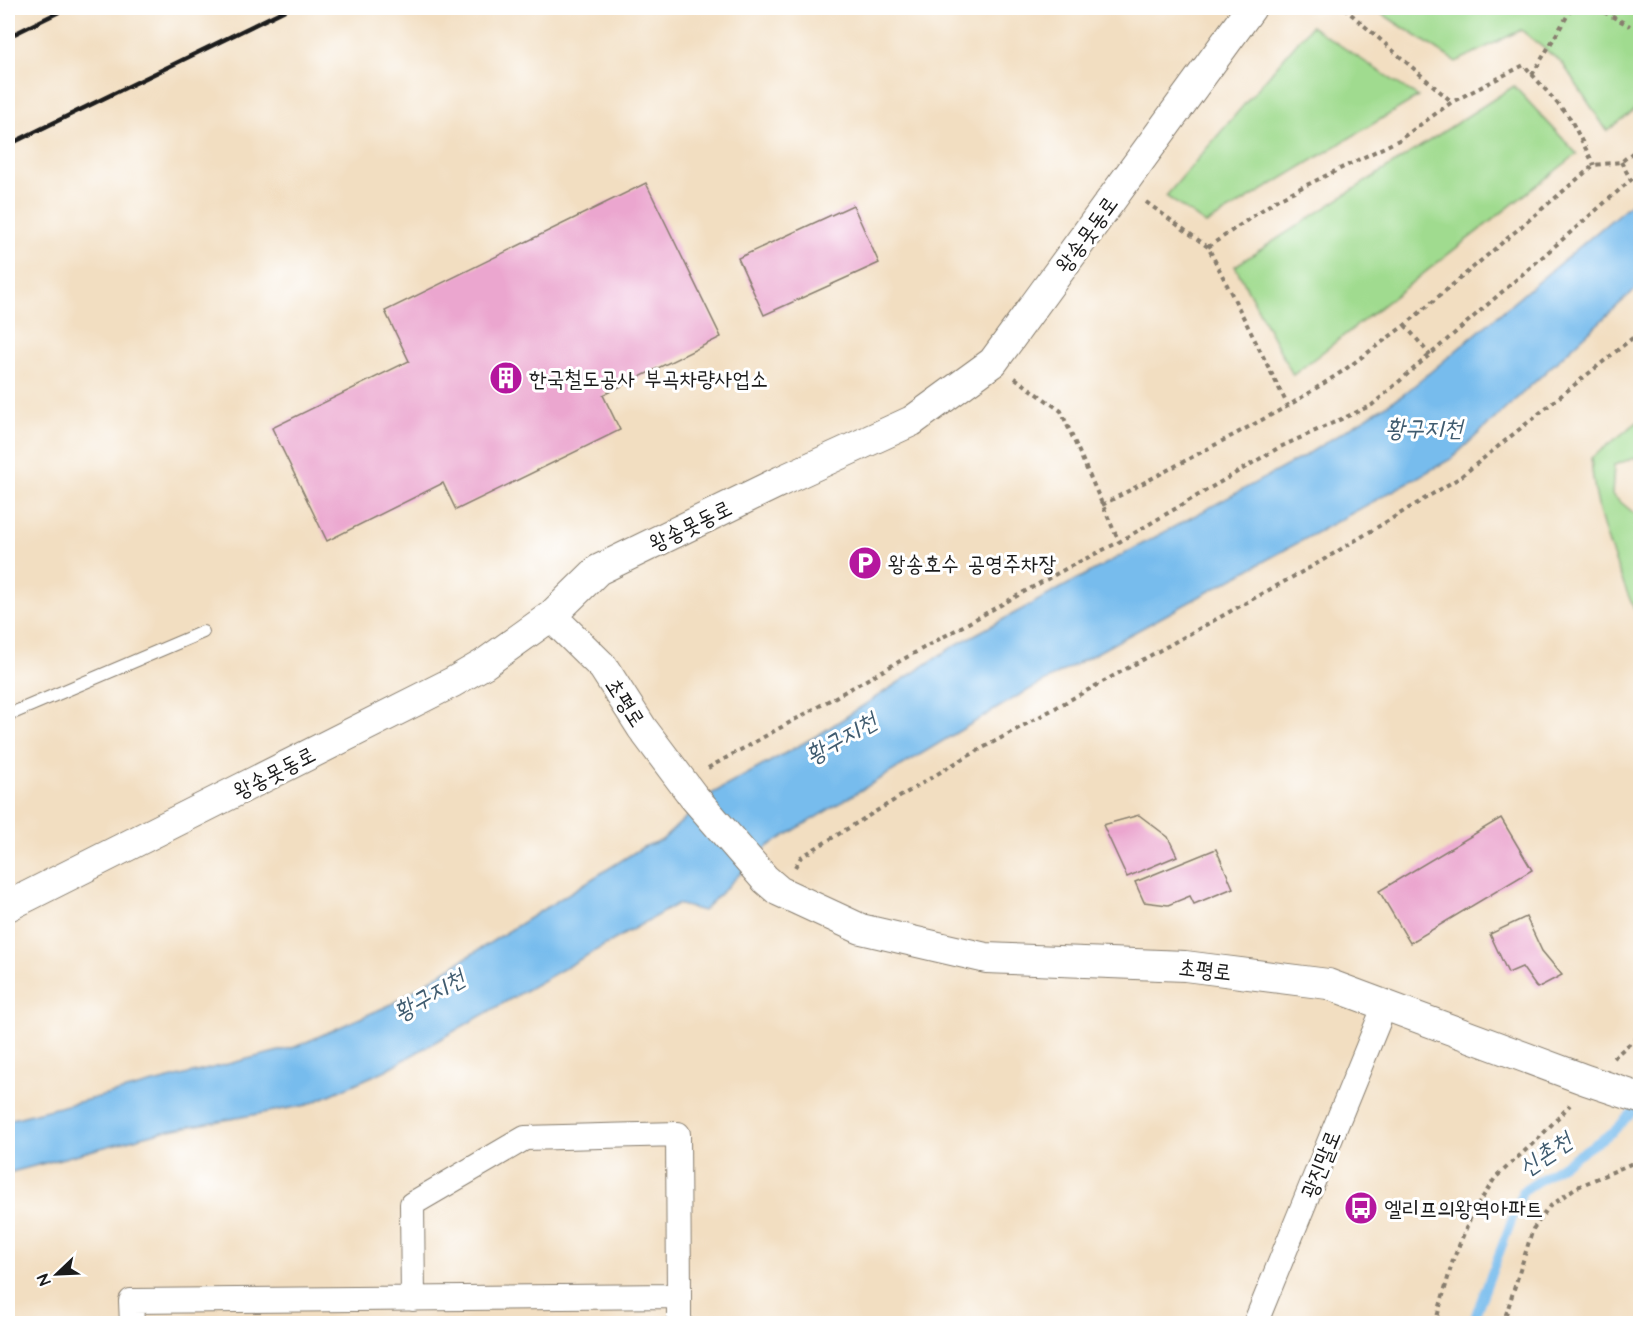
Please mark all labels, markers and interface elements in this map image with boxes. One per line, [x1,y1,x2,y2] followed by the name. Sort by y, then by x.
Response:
[1049,190,1126,280] street label: 왕송못동로
[488,360,524,396] building icon: 한국철도공사 부곡차량사업소
[529,364,768,395] place label: 한국철도공사 부곡차량사업소
[1385,412,1465,446] water label: 황구지천
[644,493,737,560] street label: 왕송못동로
[847,545,883,581] parking icon: 왕송호수 공영주차장
[888,549,1056,580] place label: 왕송호수 공영주차장
[597,672,652,734] street label: 초평로
[800,703,886,773] water label: 황구지천
[228,739,321,807] street label: 왕송못동로
[1177,952,1233,989] street label: 초평로
[388,960,474,1030] water label: 황구지천
[1512,1123,1581,1185] water label: 신촌천
[1294,1126,1349,1203] street label: 광진말로
[1343,1190,1379,1226] bus stop icon: 엘리프의왕역아파트
[1384,1194,1543,1225] place label: 엘리프의왕역아파트
[27,1244,87,1304] north arrow
[32,1271,56,1288] text: N

